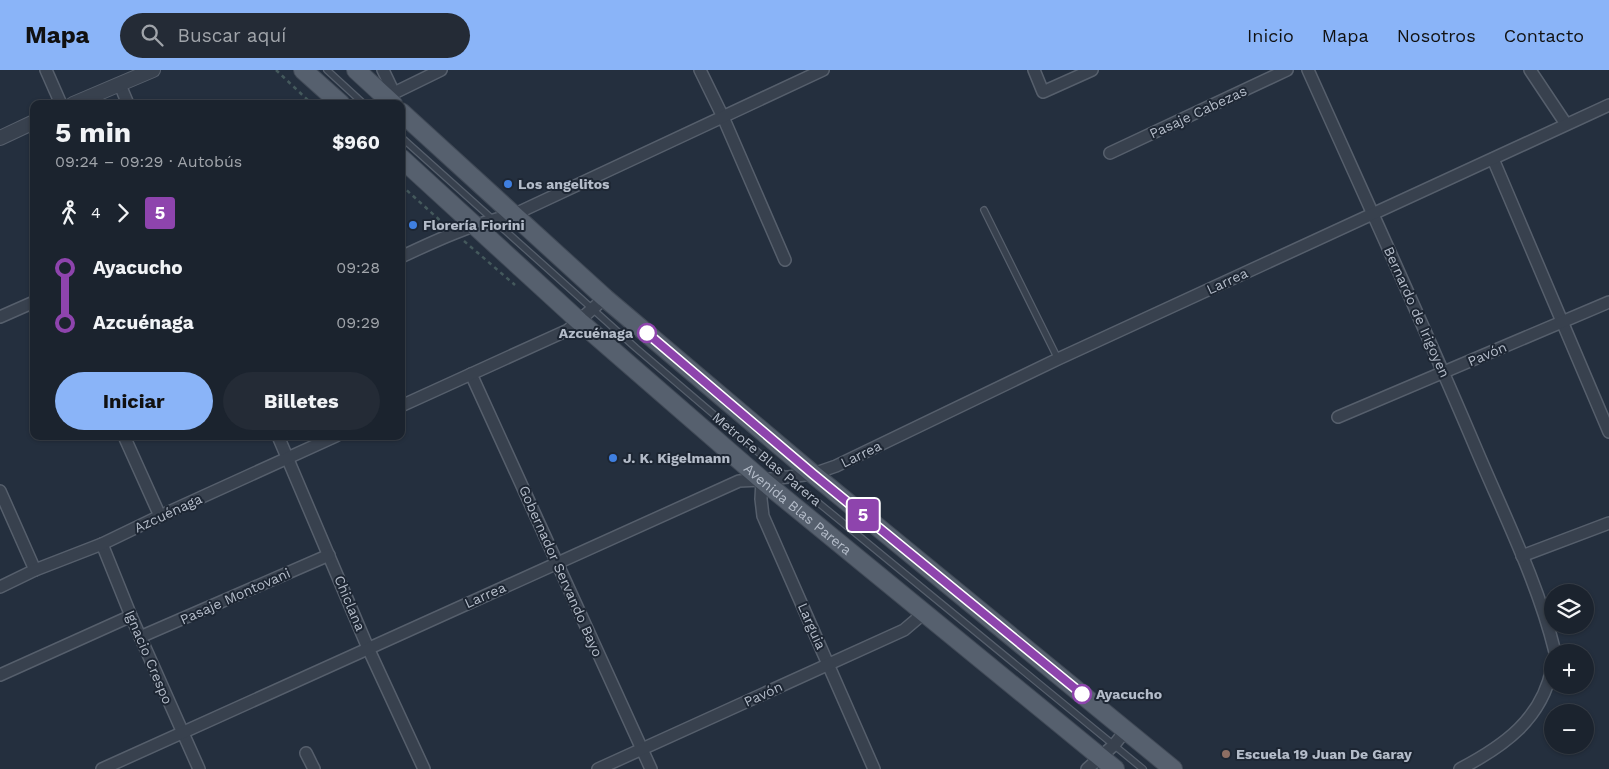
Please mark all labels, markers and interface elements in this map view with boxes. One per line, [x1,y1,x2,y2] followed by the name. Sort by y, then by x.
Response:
[120,13,470,58] search box
[25,21,90,49] text: Mapa
[138,21,166,49] icon: search
[178,24,286,47] text: Buscar aquí
[1247,25,1294,46] text: Inicio
[1322,25,1369,46] text: Mapa
[1397,25,1476,46] text: Nosotros
[1504,25,1584,46] text: Contacto
[1147,82,1249,142] street label: Pasaje Cabezas
[55,116,131,149] text: 5 min
[332,131,380,154] text: $960
[55,152,242,171] text: 09:24 – 09:29 · Autobús
[518,176,610,192] place label: Los angelitos
[502,178,514,190] marker: Los angelitos
[55,199,83,227] icon: walk
[109,199,137,227] icon: forward
[155,202,165,223] text: 5
[91,203,101,222] text: 4
[423,217,525,233] place label: Florería Fiorini
[407,219,419,231] marker: Florería Fiorini
[1381,244,1453,380] street label: Bernardo de Irigoyen
[93,256,183,279] text: Ayacucho
[336,258,380,277] text: 09:28
[1204,265,1250,297] street label: Larrea
[93,311,194,334] text: Azcuénaga
[336,313,380,332] text: 09:29
[637,323,657,343] marker: Azcuénaga
[559,325,634,341] place label: Azcuénaga
[1465,339,1509,369] street label: Pavón
[55,372,213,430] button: Iniciar
[223,372,380,430] button: Billetes
[709,409,825,509] street label: MetroFe Blas Parera
[838,437,884,471] street label: Larrea
[623,450,730,466] place label: J. K. Kigelmann
[607,452,619,464] marker: J. K. Kigelmann
[741,460,855,558] street label: Avenida Blas Parera
[516,483,606,659] street label: Gobernador Servando Bayo
[131,490,205,536] street label: Azcuénaga
[847,499,879,531] line badge: 5
[858,504,868,525] text: 5
[177,565,293,627] street label: Pasaje Montovani
[331,573,369,633] street label: Chiclana
[462,579,508,611] street label: Larrea
[1544,584,1594,754] map controls
[1544,584,1594,634] button: layers
[795,600,829,652] street label: Larguia
[122,608,176,706] street label: Ignacio Crespo
[1544,644,1594,694] button: +
[741,678,785,710] street label: Pavón
[1072,684,1092,704] marker: Ayacucho
[1096,686,1162,702] place label: Ayacucho
[1544,704,1594,754] button: −
[1236,746,1412,762] place label: Escuela 19 Juan De Garay
[1220,748,1232,760] marker: Escuela 19 Juan De Garay

